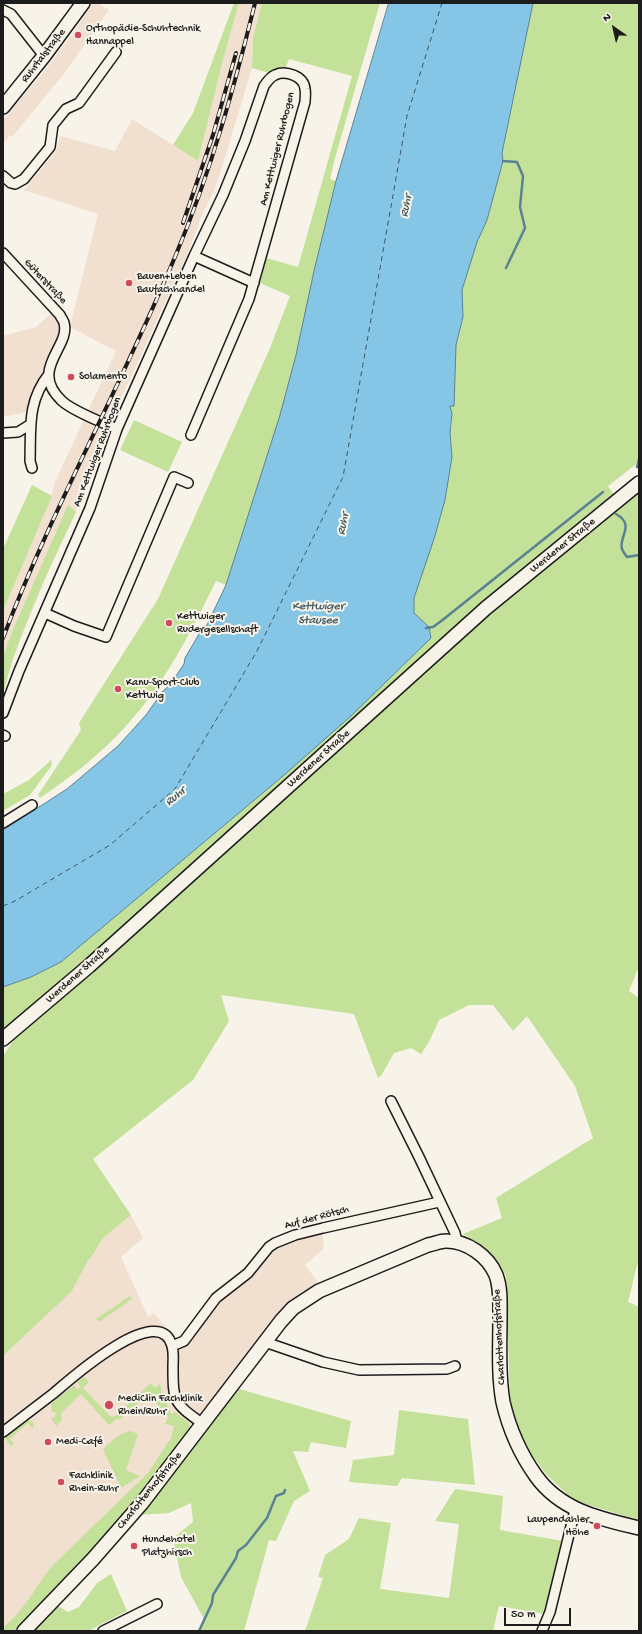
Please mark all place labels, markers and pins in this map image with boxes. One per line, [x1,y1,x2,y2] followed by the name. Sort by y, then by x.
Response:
[86,22,200,48] place label: Orthopädie-Schuhtechnik Hannappel
[73,30,83,40] marker: Orthopädie-Schuhtechnik Hannappel
[137,270,205,296] place label: Bauen+Leben Baufachhandel
[124,278,134,288] marker: Bauen+Leben Baufachhandel
[79,370,127,384] place label: Solamento
[66,372,76,382] marker: Solamento
[177,610,258,636] place label: Kettwiger Rudergesellschaft
[164,618,174,628] marker: Kettwiger Rudergesellschaft
[126,676,199,702] place label: Kanu-Sport-Club Kettwig
[113,684,123,694] marker: Kanu-Sport-Club Kettwig
[118,1392,202,1418] place label: MediClin Fachklinik Rhein/Ruhr
[103,1399,115,1411] marker: MediClin Fachklinik Rhein/Ruhr
[56,1435,103,1449] place label: Medi-Café
[43,1437,53,1447] marker: Medi-Café
[69,1469,118,1495] place label: Fachklinik Rhein-Ruhr
[56,1477,66,1487] marker: Fachklinik Rhein-Ruhr
[527,1513,589,1539] place label: Laupendahler Höhe
[592,1521,602,1531] marker: Laupendahler Höhe
[142,1533,195,1559] place label: Hundehotel Platzhirsch
[129,1541,139,1551] marker: Hundehotel Platzhirsch

